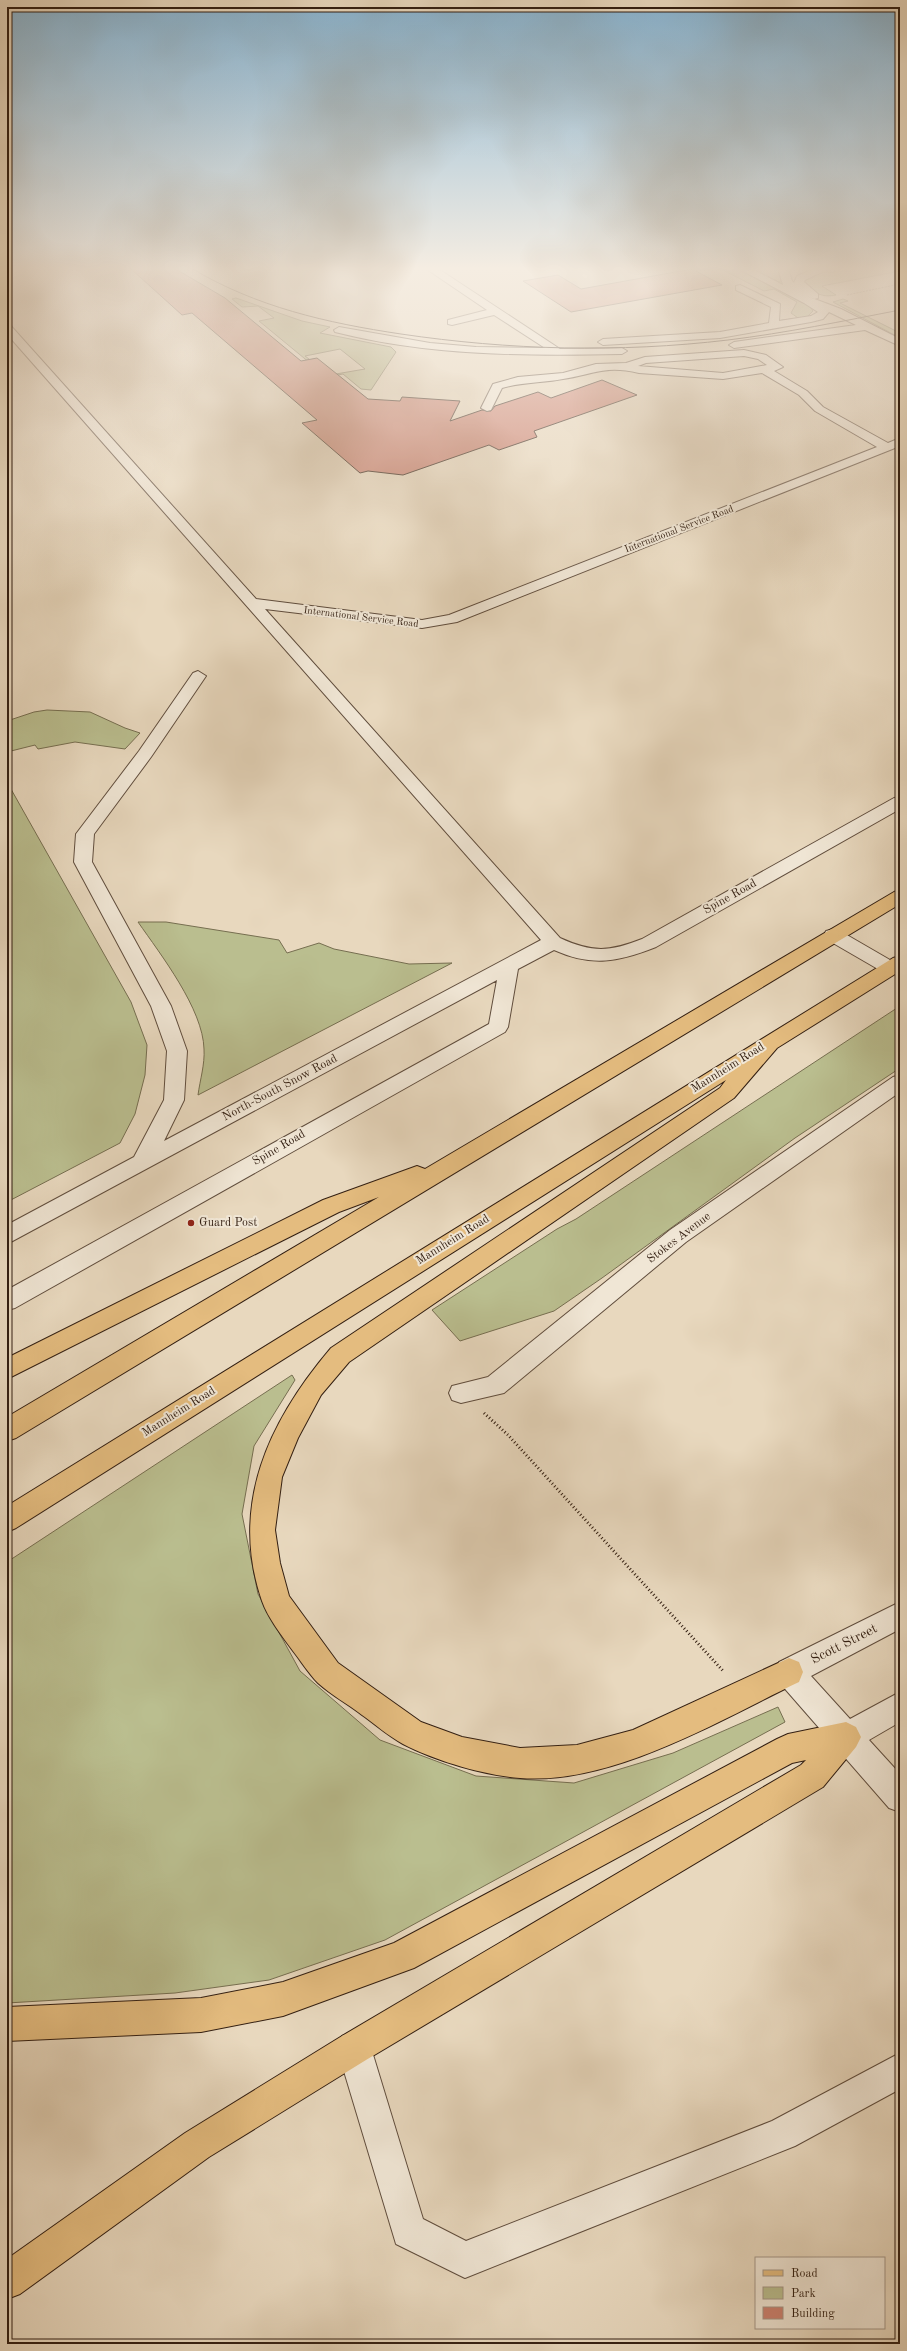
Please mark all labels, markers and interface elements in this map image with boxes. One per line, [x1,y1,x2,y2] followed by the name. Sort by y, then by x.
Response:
[623,504,735,554] street label: International Service Road
[303,605,419,629] street label: International Service Road
[701,877,759,917] street label: Spine Road
[689,1041,767,1095] street label: Mannheim Road
[221,1053,339,1123] street label: North-South Snow Road
[250,1128,308,1168] street label: Spine Road
[645,1210,713,1266] street label: Stokes Avenue
[414,1213,492,1267] street label: Mannheim Road
[199,1217,257,1229] place label: Guard Post
[186,1218,196,1228] marker: Guard Post
[140,1385,218,1439] street label: Mannheim Road
[808,1621,880,1667] street label: Scott Street
[755,2257,885,2329] legend
[791,2268,818,2280] text: Road
[791,2288,816,2300] text: Park
[791,2308,835,2320] text: Building

